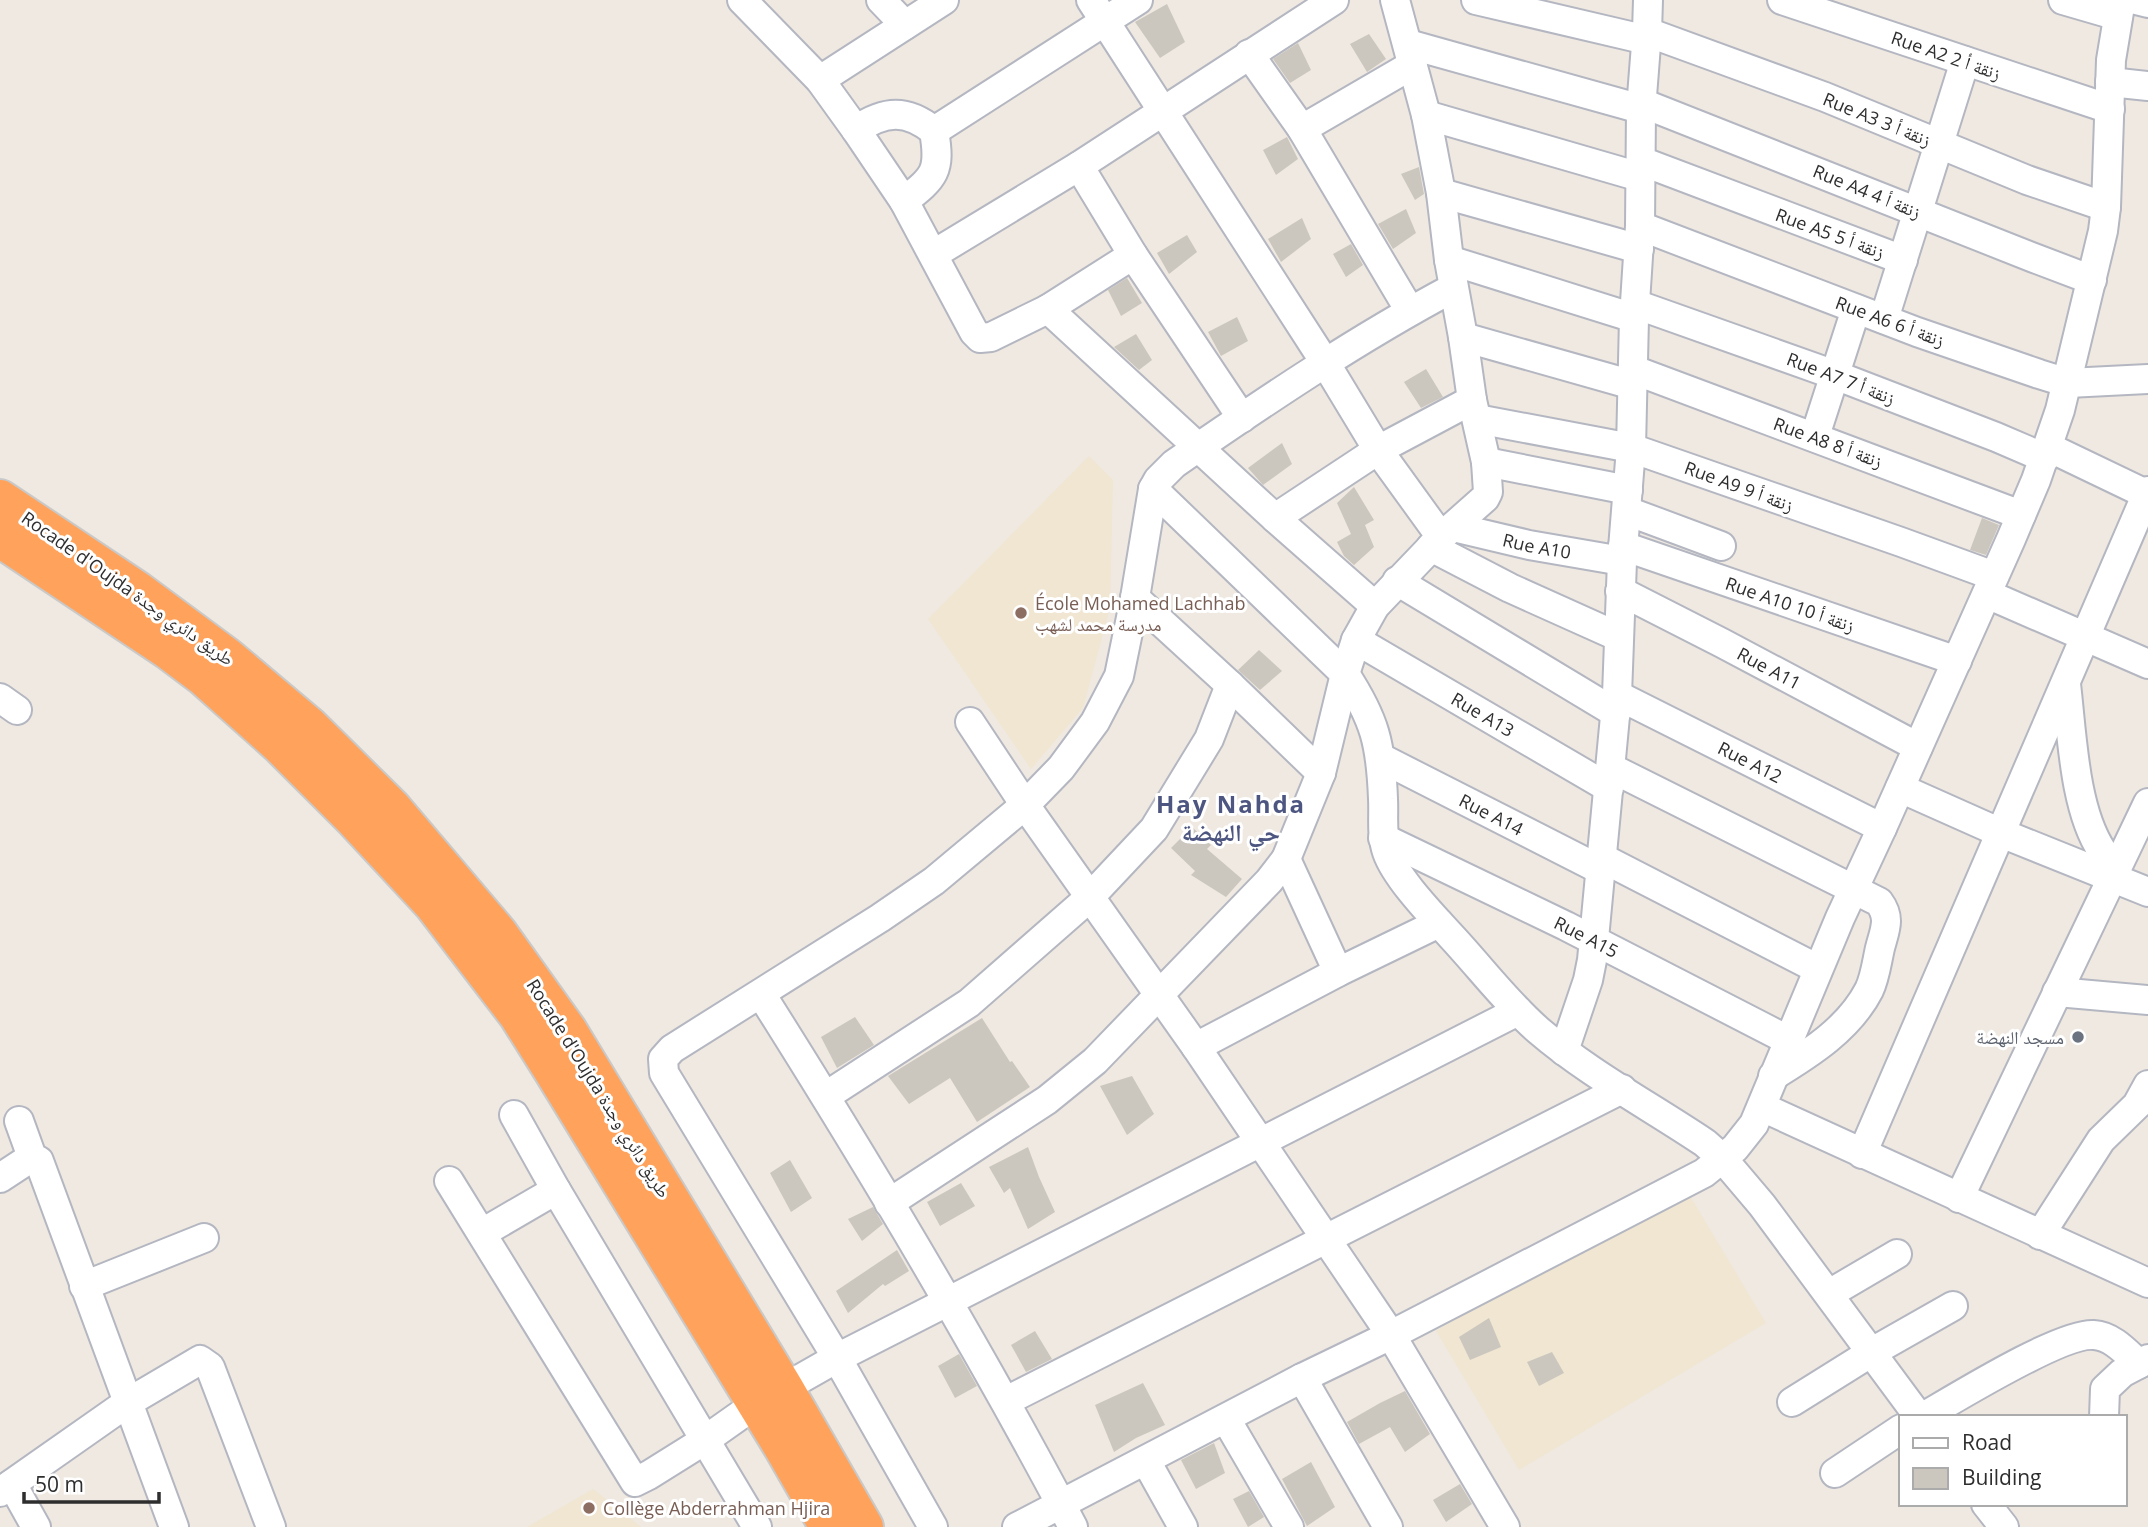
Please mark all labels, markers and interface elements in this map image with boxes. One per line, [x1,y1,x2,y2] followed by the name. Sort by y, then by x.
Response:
[1888,25,2004,85] street label: Rue A2 زنقة أ 2
[1820,86,1934,152] street label: Rue A3 زنقة أ 3
[1810,158,1924,224] street label: Rue A4 زنقة أ 4
[1772,202,1888,264] street label: Rue A5 زنقة أ 5
[1832,290,1948,352] street label: Rue A6 زنقة أ 6
[1783,346,1899,410] street label: Rue A7 زنقة أ 7
[1770,411,1886,473] street label: Rue A8 زنقة أ 8
[1681,455,1797,517] street label: Rue A9 زنقة أ 9
[15,505,239,674] street label: Rocade d'Oujda طريق دائري وجدة
[1500,527,1573,564] street label: Rue A10
[1722,571,1858,637] street label: Rue A10 زنقة أ 10
[1035,591,1245,636] place label: École Mohamed Lachhab مدرسة محمد لشهب
[1013,605,1029,621] marker: École Mohamed Lachhab مدرسة محمد لشهب
[1733,641,1805,695] street label: Rue A11
[1447,686,1519,742] street label: Rue A13
[1714,736,1786,788] street label: Rue A12
[1156,787,1306,851] district label: Hay Nahda حي النهضة
[1455,788,1528,841] street label: Rue A14
[1550,910,1623,963] street label: Rue A15
[519,974,676,1204] street label: Rocade d'Oujda طريق دائري وجدة
[1976,1025,2064,1049] place label: مسجد النهضة
[2070,1029,2086,1045] marker: مسجد النهضة
[1899,1415,2127,1506] legend
[1962,1428,2012,1456] text: Road
[24,1460,159,1504] scale bar
[1962,1463,2041,1491] text: Building
[35,1470,84,1498] text: 50 m
[603,1496,830,1520] place label: Collège Abderrahman Hjira
[581,1500,597,1516] marker: Collège Abderrahman Hjira

